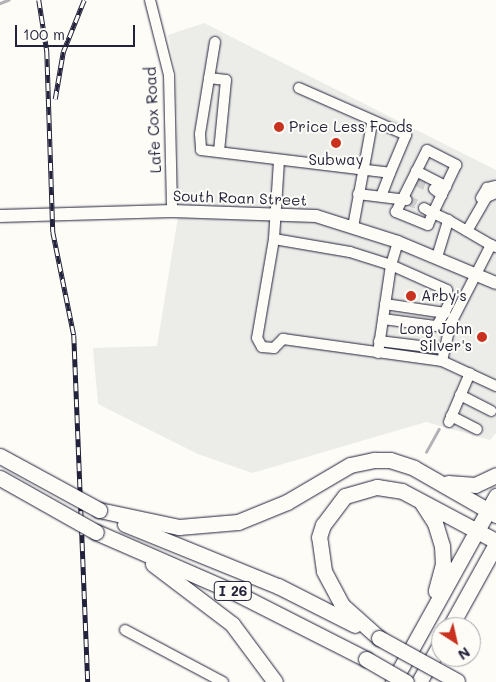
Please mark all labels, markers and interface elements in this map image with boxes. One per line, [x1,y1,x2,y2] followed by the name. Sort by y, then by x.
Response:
[18,15,138,47] scale bar
[23,24,65,44] text: 100 m
[141,66,165,174] street label: Lafe Cox Road
[289,118,413,136] place label: Price Less Foods
[273,121,285,133] marker: Price Less Foods
[330,137,342,149] marker: Subway
[308,151,364,169] place label: Subway
[173,187,307,209] street label: South Roan Street
[421,287,467,305] place label: Arby's
[405,290,417,302] marker: Arby's
[400,319,472,354] place label: Long John Silver's
[476,331,488,343] marker: Long John Silver's
[213,580,253,602] road number: I 26
[431,617,481,667] north arrow
[455,643,474,665] text: N

